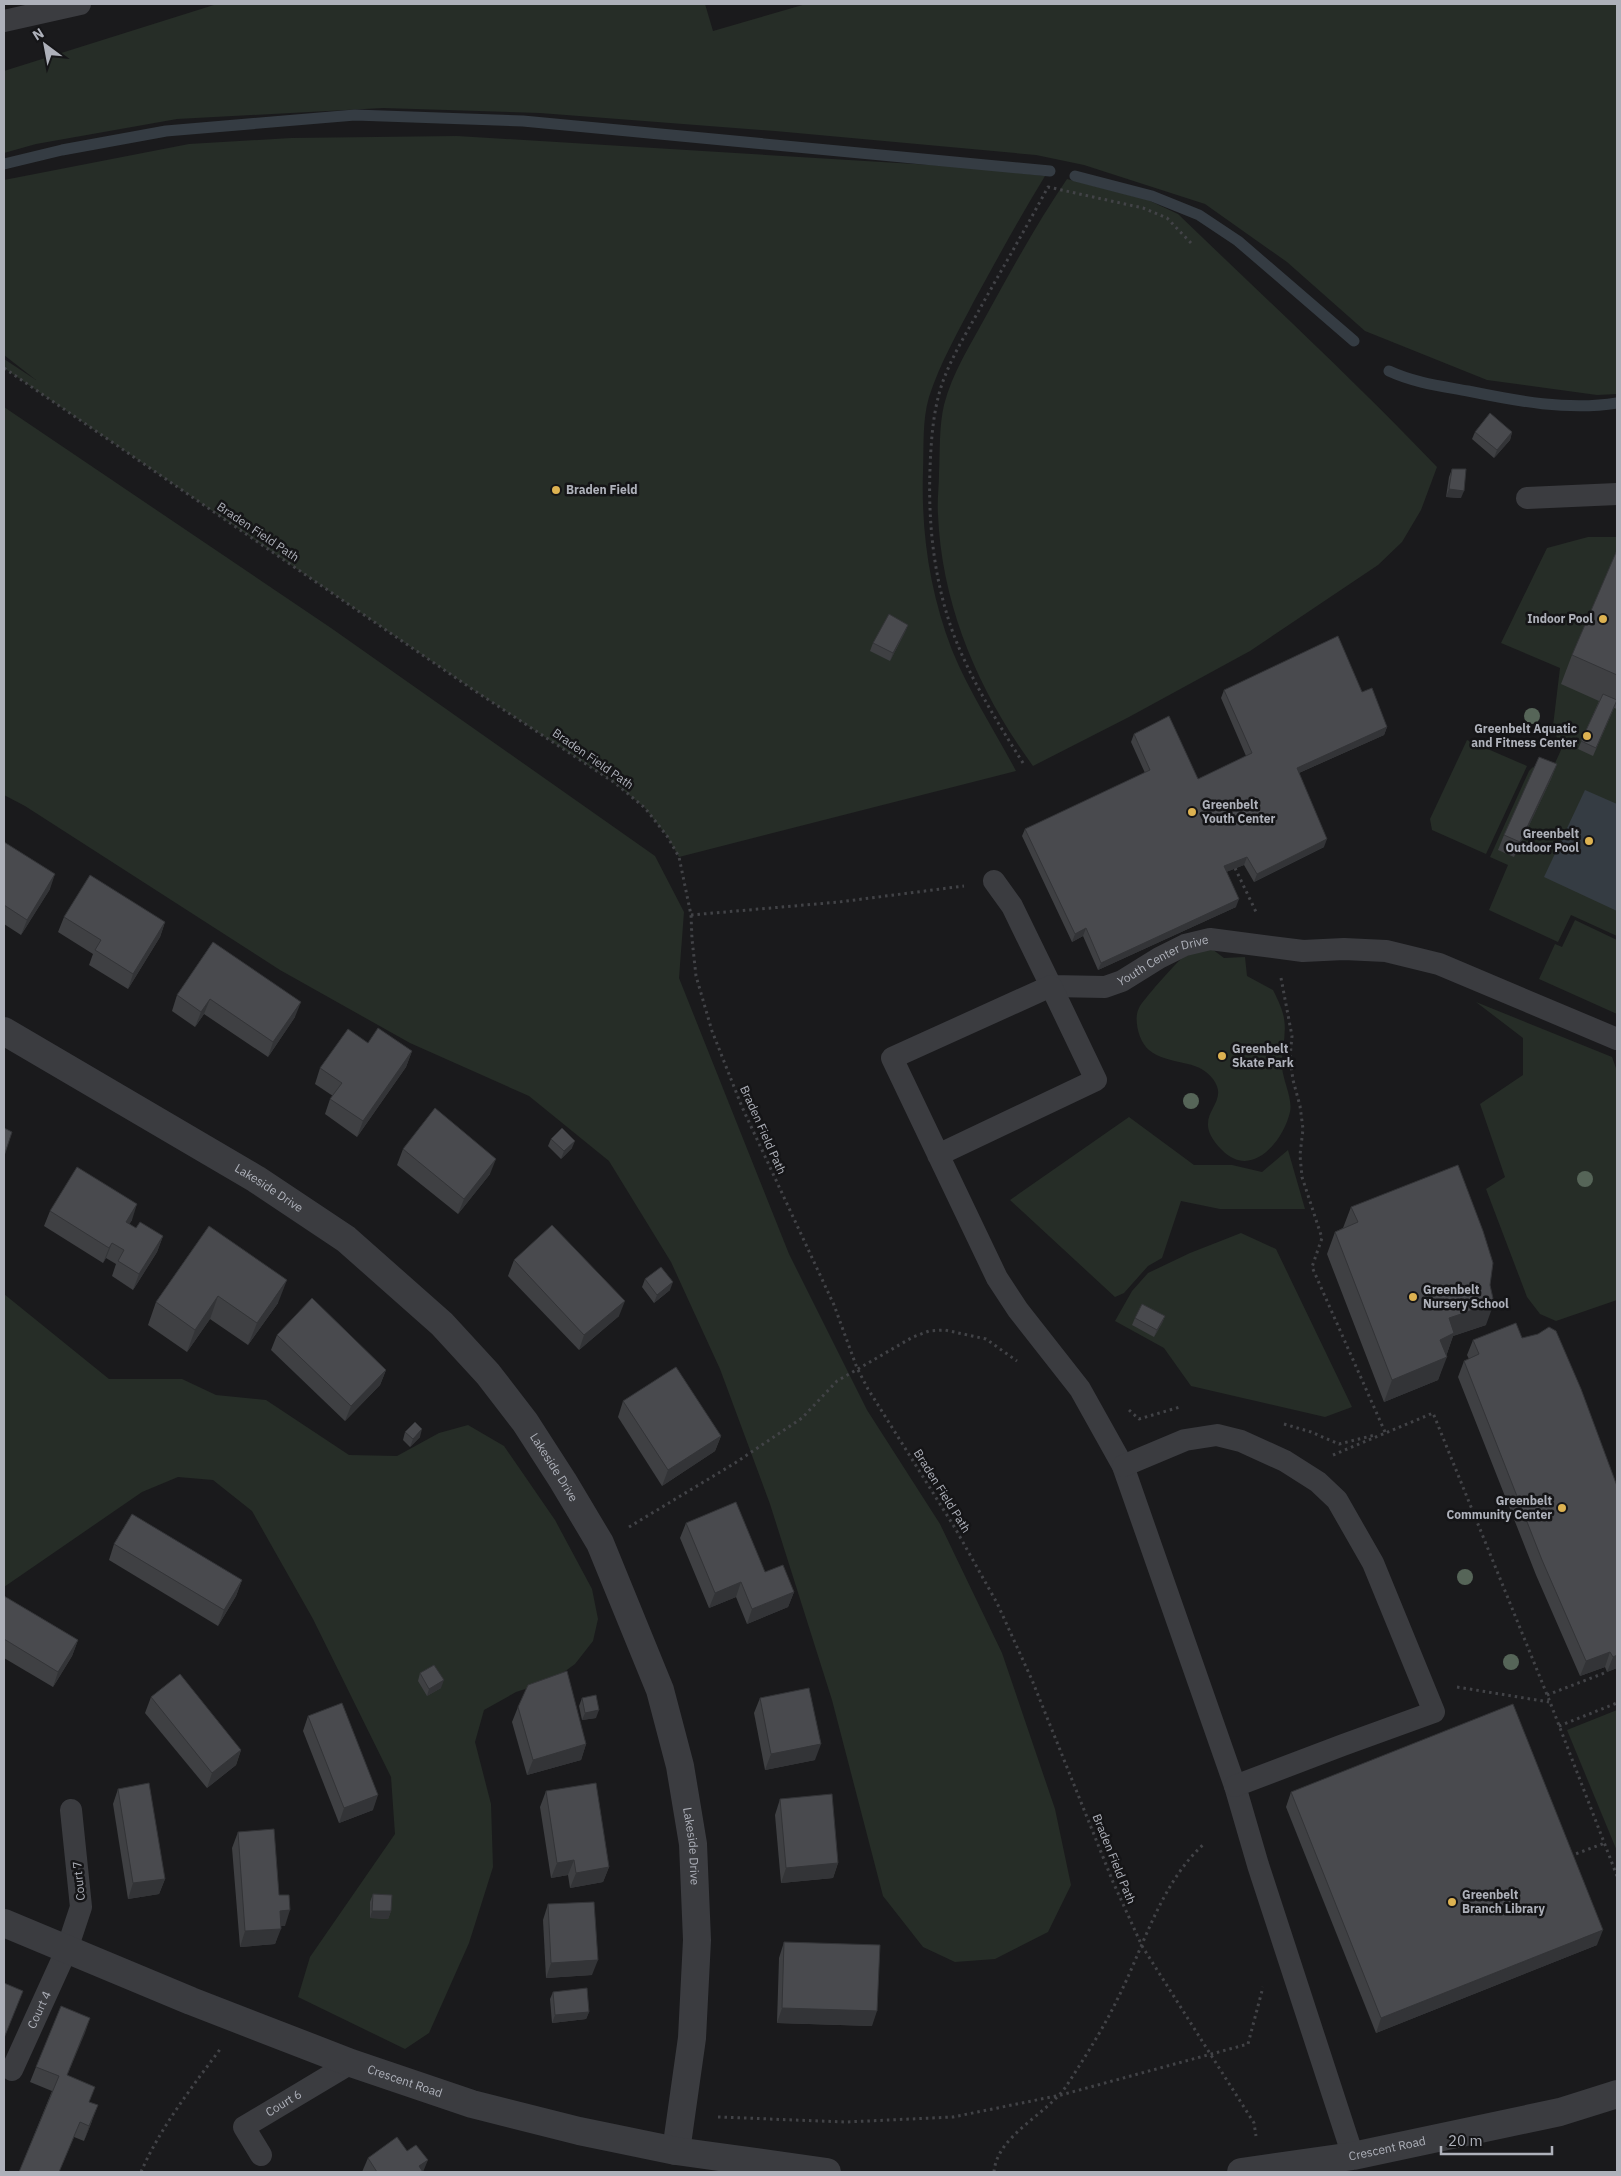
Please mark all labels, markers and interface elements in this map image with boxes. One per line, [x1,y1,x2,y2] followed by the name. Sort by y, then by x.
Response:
[20,20,70,70] north arrow
[29,24,47,44] text: N
[566,482,638,497] place label: Braden Field
[550,484,562,496] marker: Braden Field
[214,499,302,565] street label: Braden Field Path
[1527,611,1593,626] place label: Indoor Pool
[1597,613,1609,625] marker: Indoor Pool
[1471,721,1577,750] place label: Greenbelt Aquatic and Fitness Center
[550,725,637,792] street label: Braden Field Path
[1581,730,1593,742] marker: Greenbelt Aquatic and Fitness Center
[1202,797,1276,826] place label: Greenbelt Youth Center
[1186,806,1198,818] marker: Greenbelt Youth Center
[1505,826,1579,855] place label: Greenbelt Outdoor Pool
[1583,835,1595,847] marker: Greenbelt Outdoor Pool
[1115,932,1210,989] street label: Youth Center Drive
[1232,1041,1294,1070] place label: Greenbelt Skate Park
[1216,1050,1228,1062] marker: Greenbelt Skate Park
[737,1083,790,1177] street label: Braden Field Path
[232,1160,306,1216] street label: Lakeside Drive
[1423,1282,1509,1311] place label: Greenbelt Nursery School
[1407,1291,1419,1303] marker: Greenbelt Nursery School
[527,1430,582,1505] street label: Lakeside Drive
[911,1446,974,1535] street label: Braden Field Path
[1447,1493,1552,1522] place label: Greenbelt Community Center
[1556,1502,1568,1514] marker: Greenbelt Community Center
[680,1806,703,1886] street label: Lakeside Drive
[1090,1812,1139,1906] street label: Braden Field Path
[69,1861,88,1902] street label: Court 7
[1462,1887,1545,1916] place label: Greenbelt Branch Library
[1446,1896,1458,1908] marker: Greenbelt Branch Library
[24,1989,54,2031] street label: Court 4
[365,2061,444,2100] street label: Crescent Road
[263,2086,304,2119] street label: Court 6
[1441,2124,1552,2156] scale bar
[1448,2131,1483,2150] text: 20 m
[1348,2133,1427,2164] street label: Crescent Road

